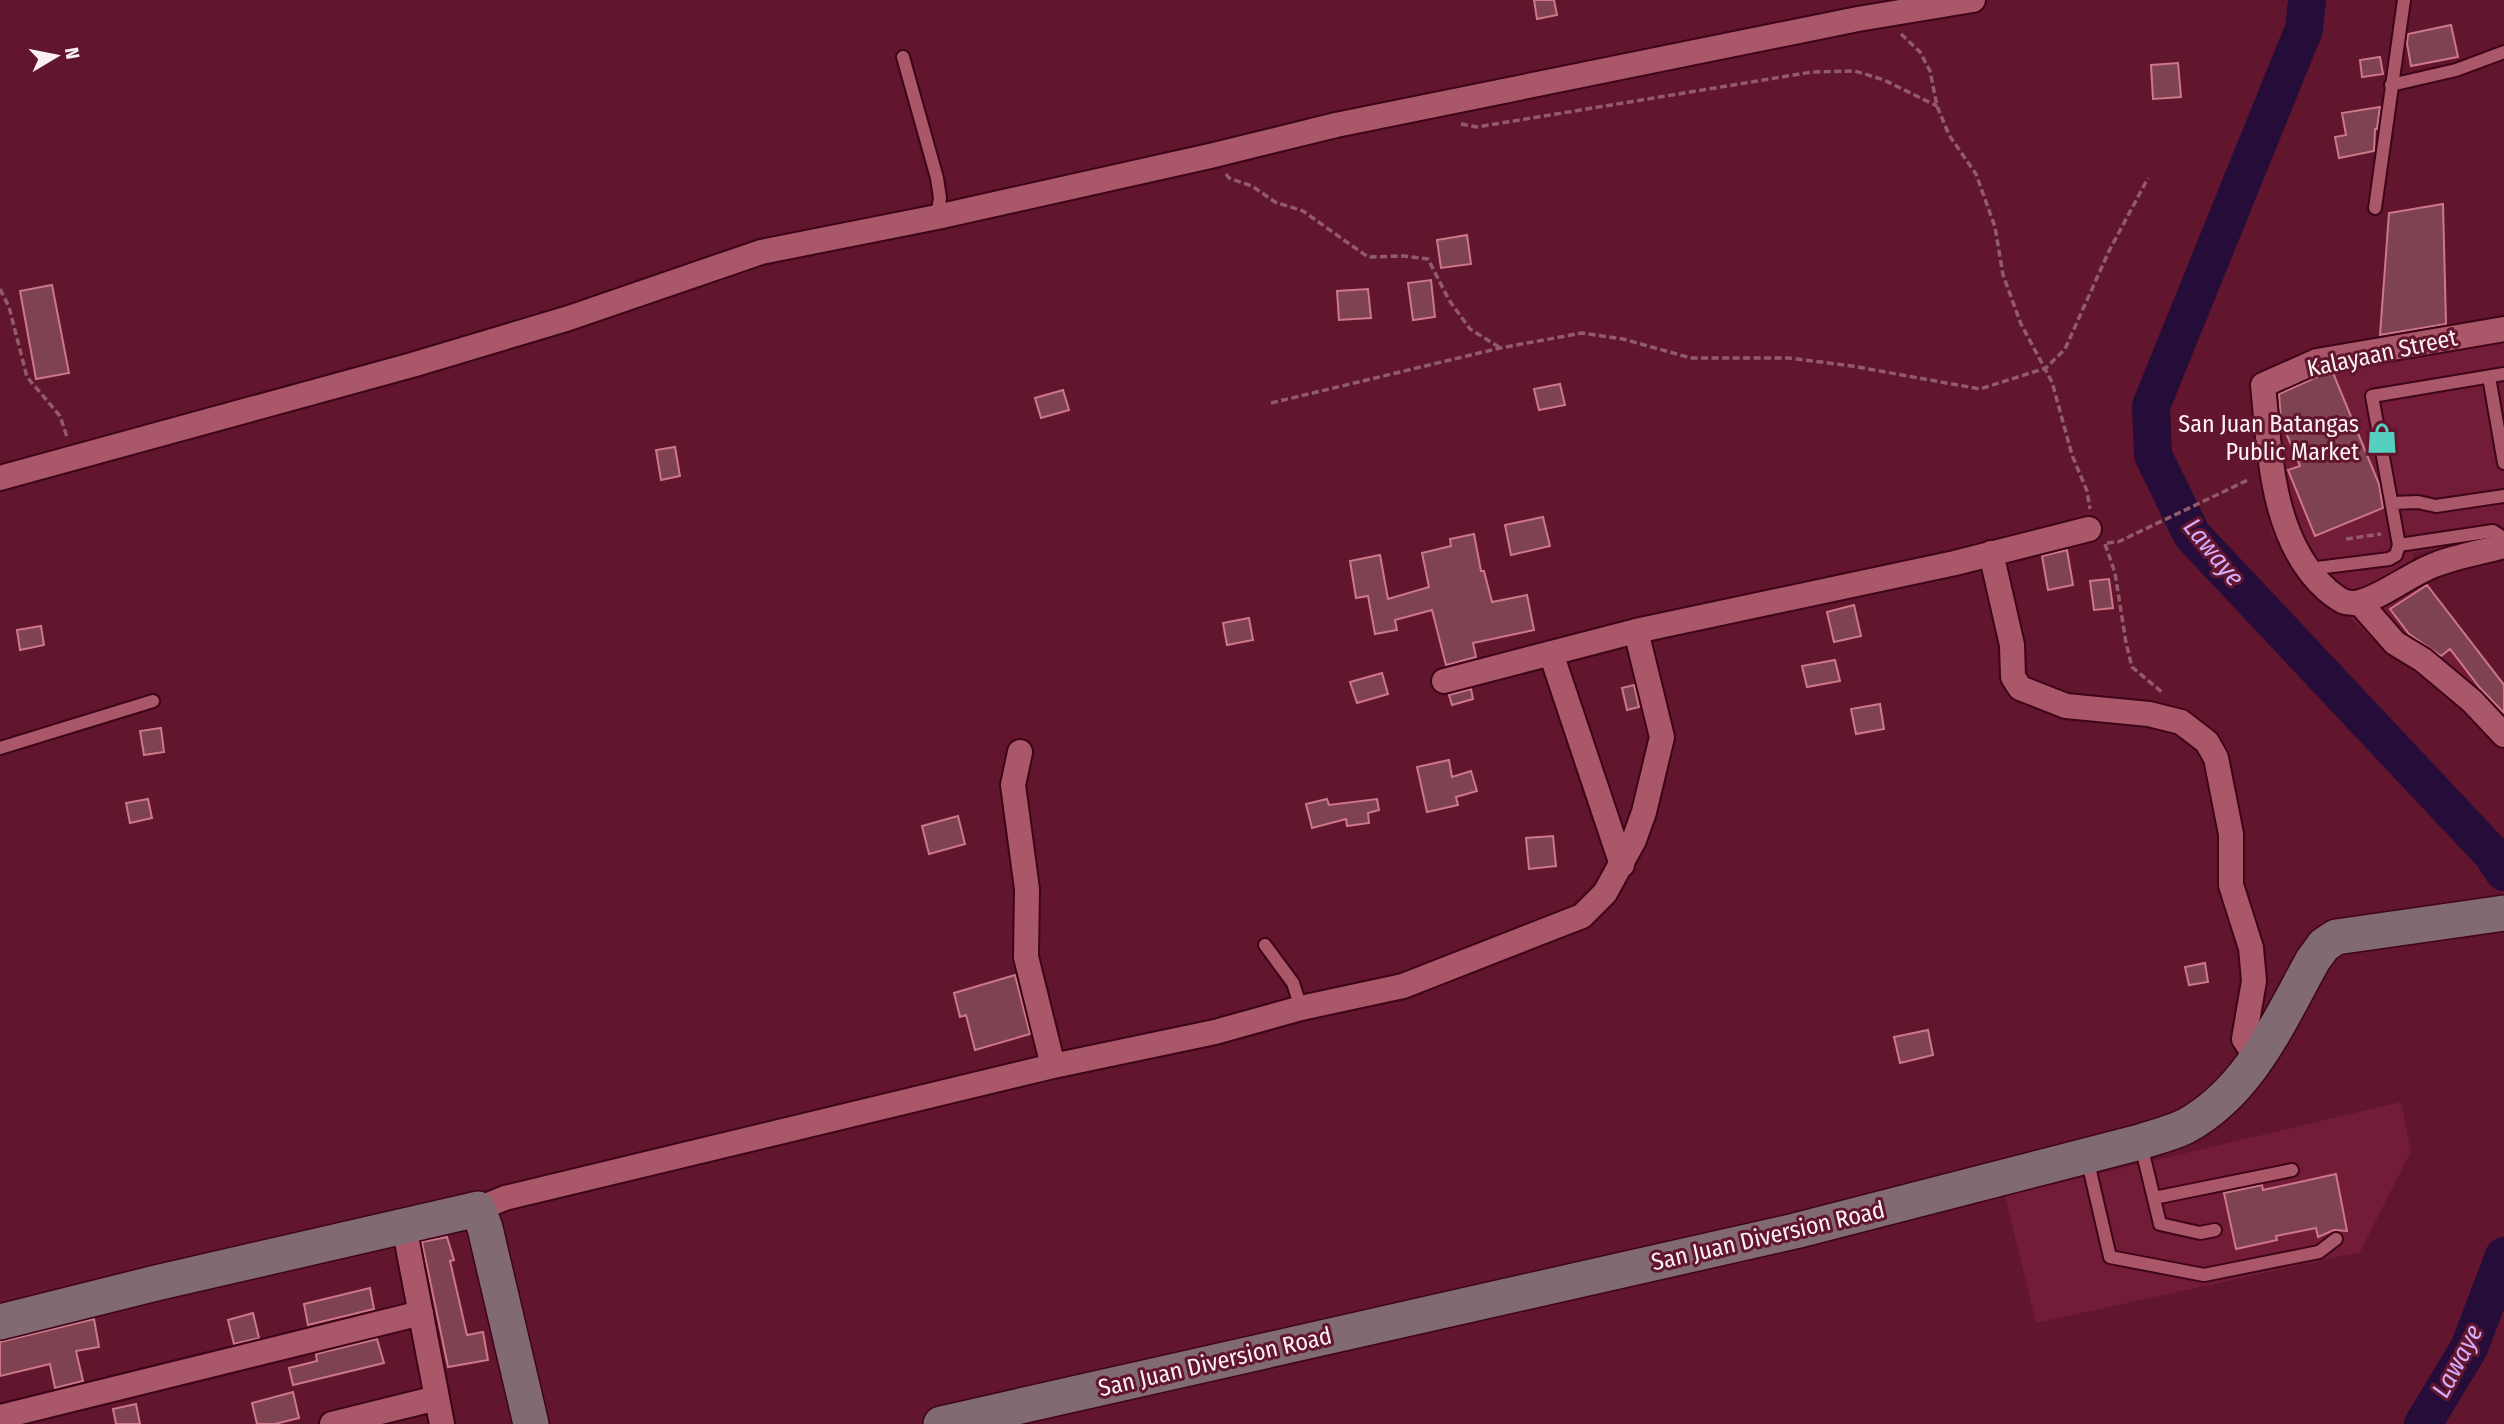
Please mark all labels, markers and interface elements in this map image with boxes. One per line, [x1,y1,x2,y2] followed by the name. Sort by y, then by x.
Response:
[21,21,91,91] north arrow
[60,46,85,61] text: N
[2304,323,2460,383] street label: Kalayaan Street
[2178,410,2359,466] place label: San Juan Batangas Public Market
[2365,421,2399,455] shop icon: San Juan Batangas Public Market
[2177,512,2250,593] water label: Lawaye
[1649,1196,1887,1276] street label: San Juan Diversion Road
[2425,1319,2490,1403] water label: Lawaye
[1096,1322,1334,1402] street label: San Juan Diversion Road

